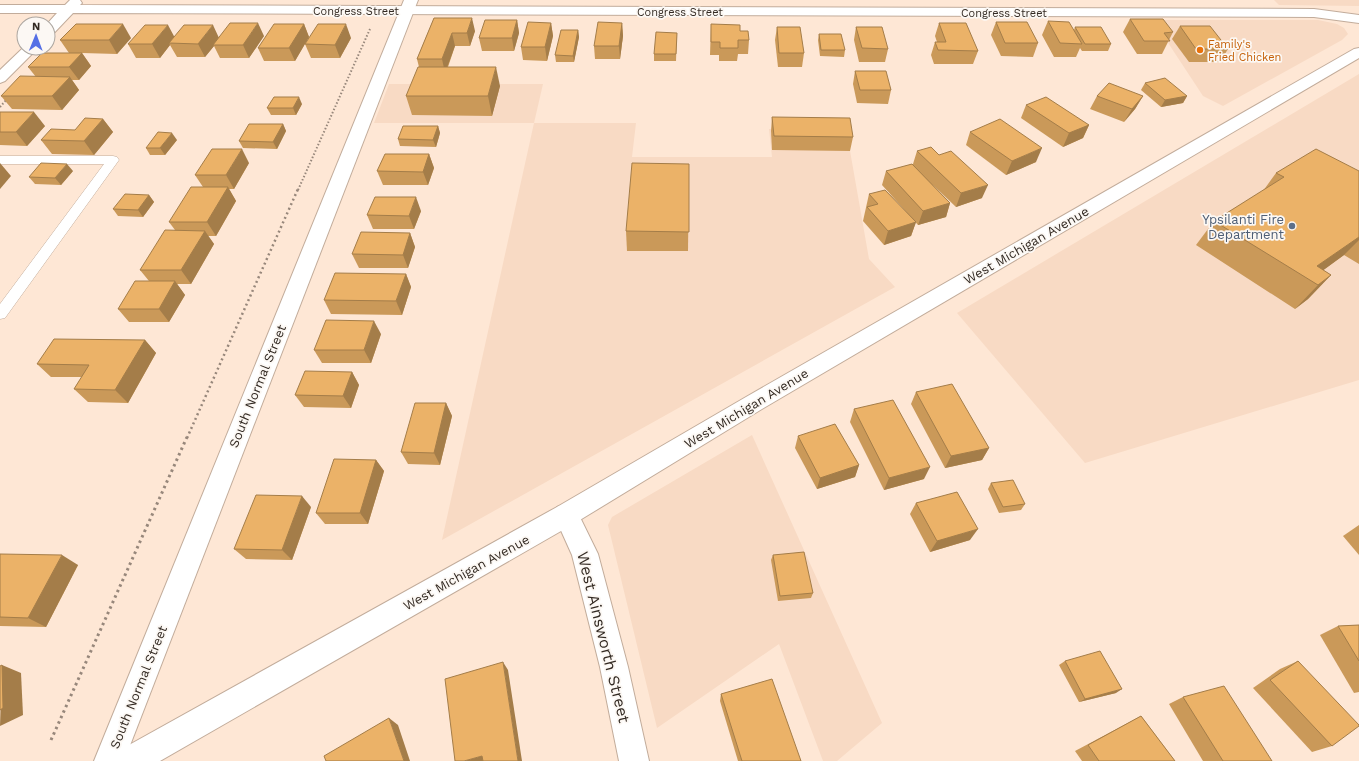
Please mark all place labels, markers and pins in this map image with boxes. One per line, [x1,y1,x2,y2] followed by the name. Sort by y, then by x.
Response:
[1208,38,1281,64] place label: Family's Fried Chicken
[1195,45,1205,55] marker: Family's Fried Chicken
[1202,212,1285,242] place label: Ypsilanti Fire Department
[1287,221,1297,231] marker: Ypsilanti Fire Department

